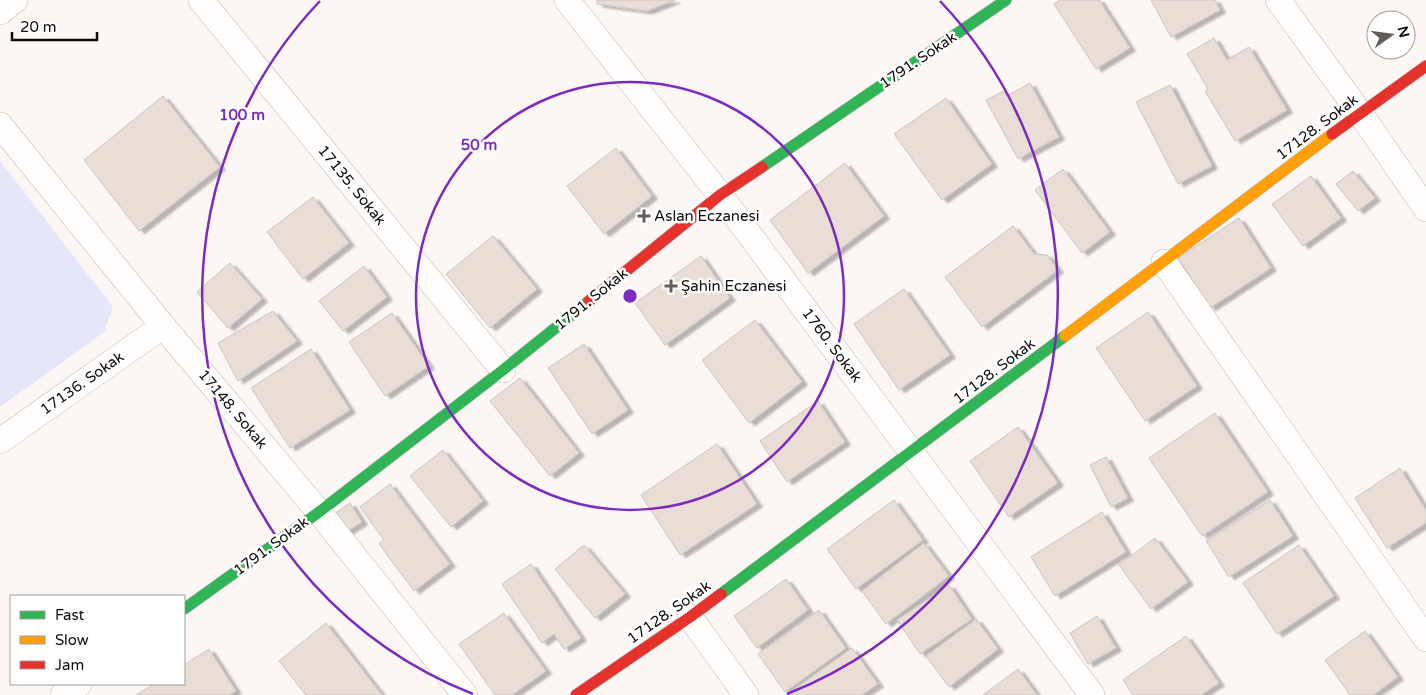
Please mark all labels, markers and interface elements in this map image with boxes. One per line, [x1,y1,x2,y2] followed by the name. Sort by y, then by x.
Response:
[12,10,98,42] scale bar
[1366,10,1416,60] north arrow
[20,18,57,36] text: 20 m
[1394,24,1413,39] text: N
[876,28,960,92] street label: 1791. Sokak
[1272,90,1362,164] street label: 17128. Sokak
[219,106,265,124] text: 100 m
[461,136,497,154] text: 50 m
[314,141,390,229] street label: 17135. Sokak
[654,207,759,225] place label: Aslan Eczanesi
[638,210,650,222] marker: Aslan Eczanesi
[551,264,631,334] street label: 1791. Sokak
[681,277,786,295] place label: Şahin Eczanesi
[665,280,677,292] marker: Şahin Eczanesi
[621,287,639,305] centre of rings
[798,304,866,386] street label: 1760. Sokak
[949,334,1039,408] street label: 17128. Sokak
[37,348,127,418] street label: 17136. Sokak
[195,366,271,452] street label: 17148. Sokak
[230,513,312,579] street label: 1791. Sokak
[624,577,714,647] street label: 17128. Sokak
[10,595,185,685] legend
[55,606,85,624] text: Fast
[55,631,89,649] text: Slow
[55,656,84,674] text: Jam

